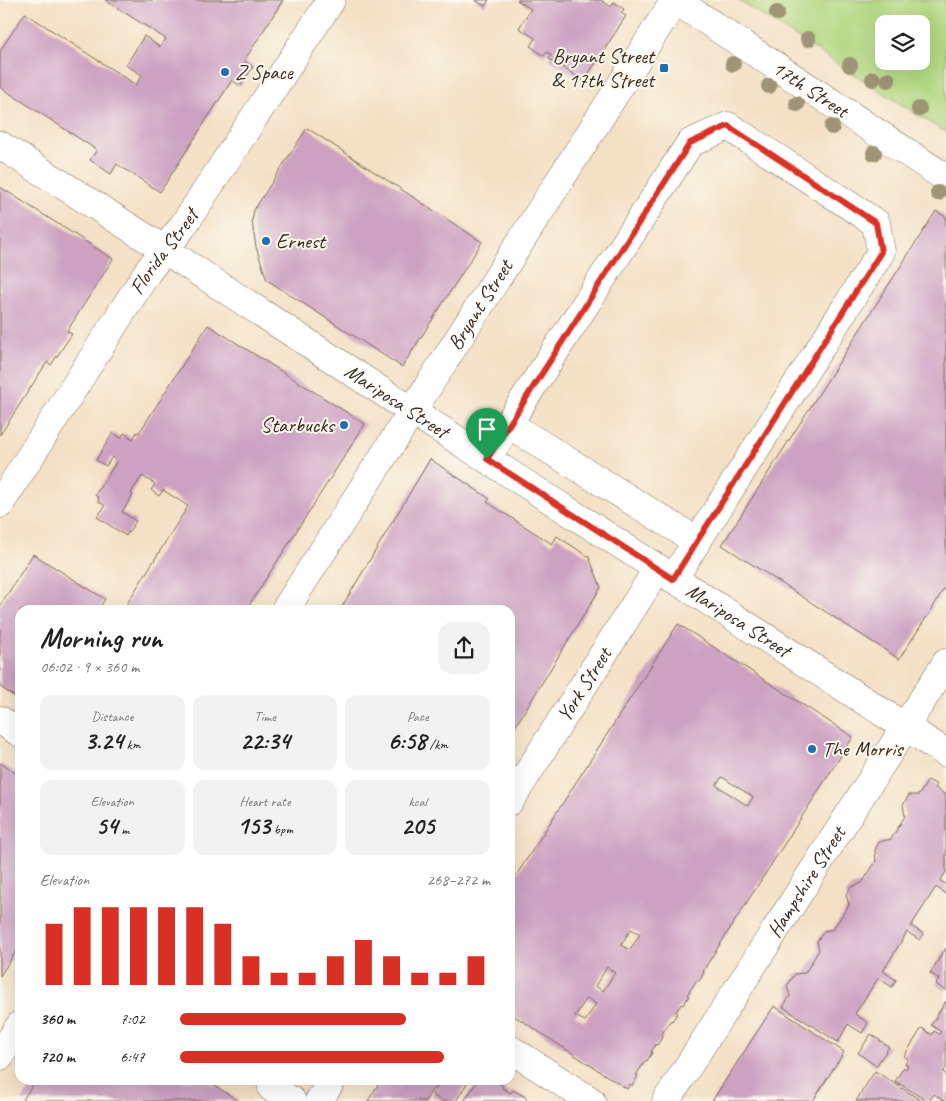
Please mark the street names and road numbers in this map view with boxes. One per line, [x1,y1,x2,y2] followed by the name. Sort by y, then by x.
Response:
[767,55,855,124] street label: 17th Street
[124,201,205,299] street label: Florida Street
[442,253,519,355] street label: Bryant Street
[340,358,456,446] street label: Mariposa Street
[682,577,798,665] street label: Mariposa Street
[551,641,618,726] street label: York Street
[761,820,852,942] street label: Hampshire Street

